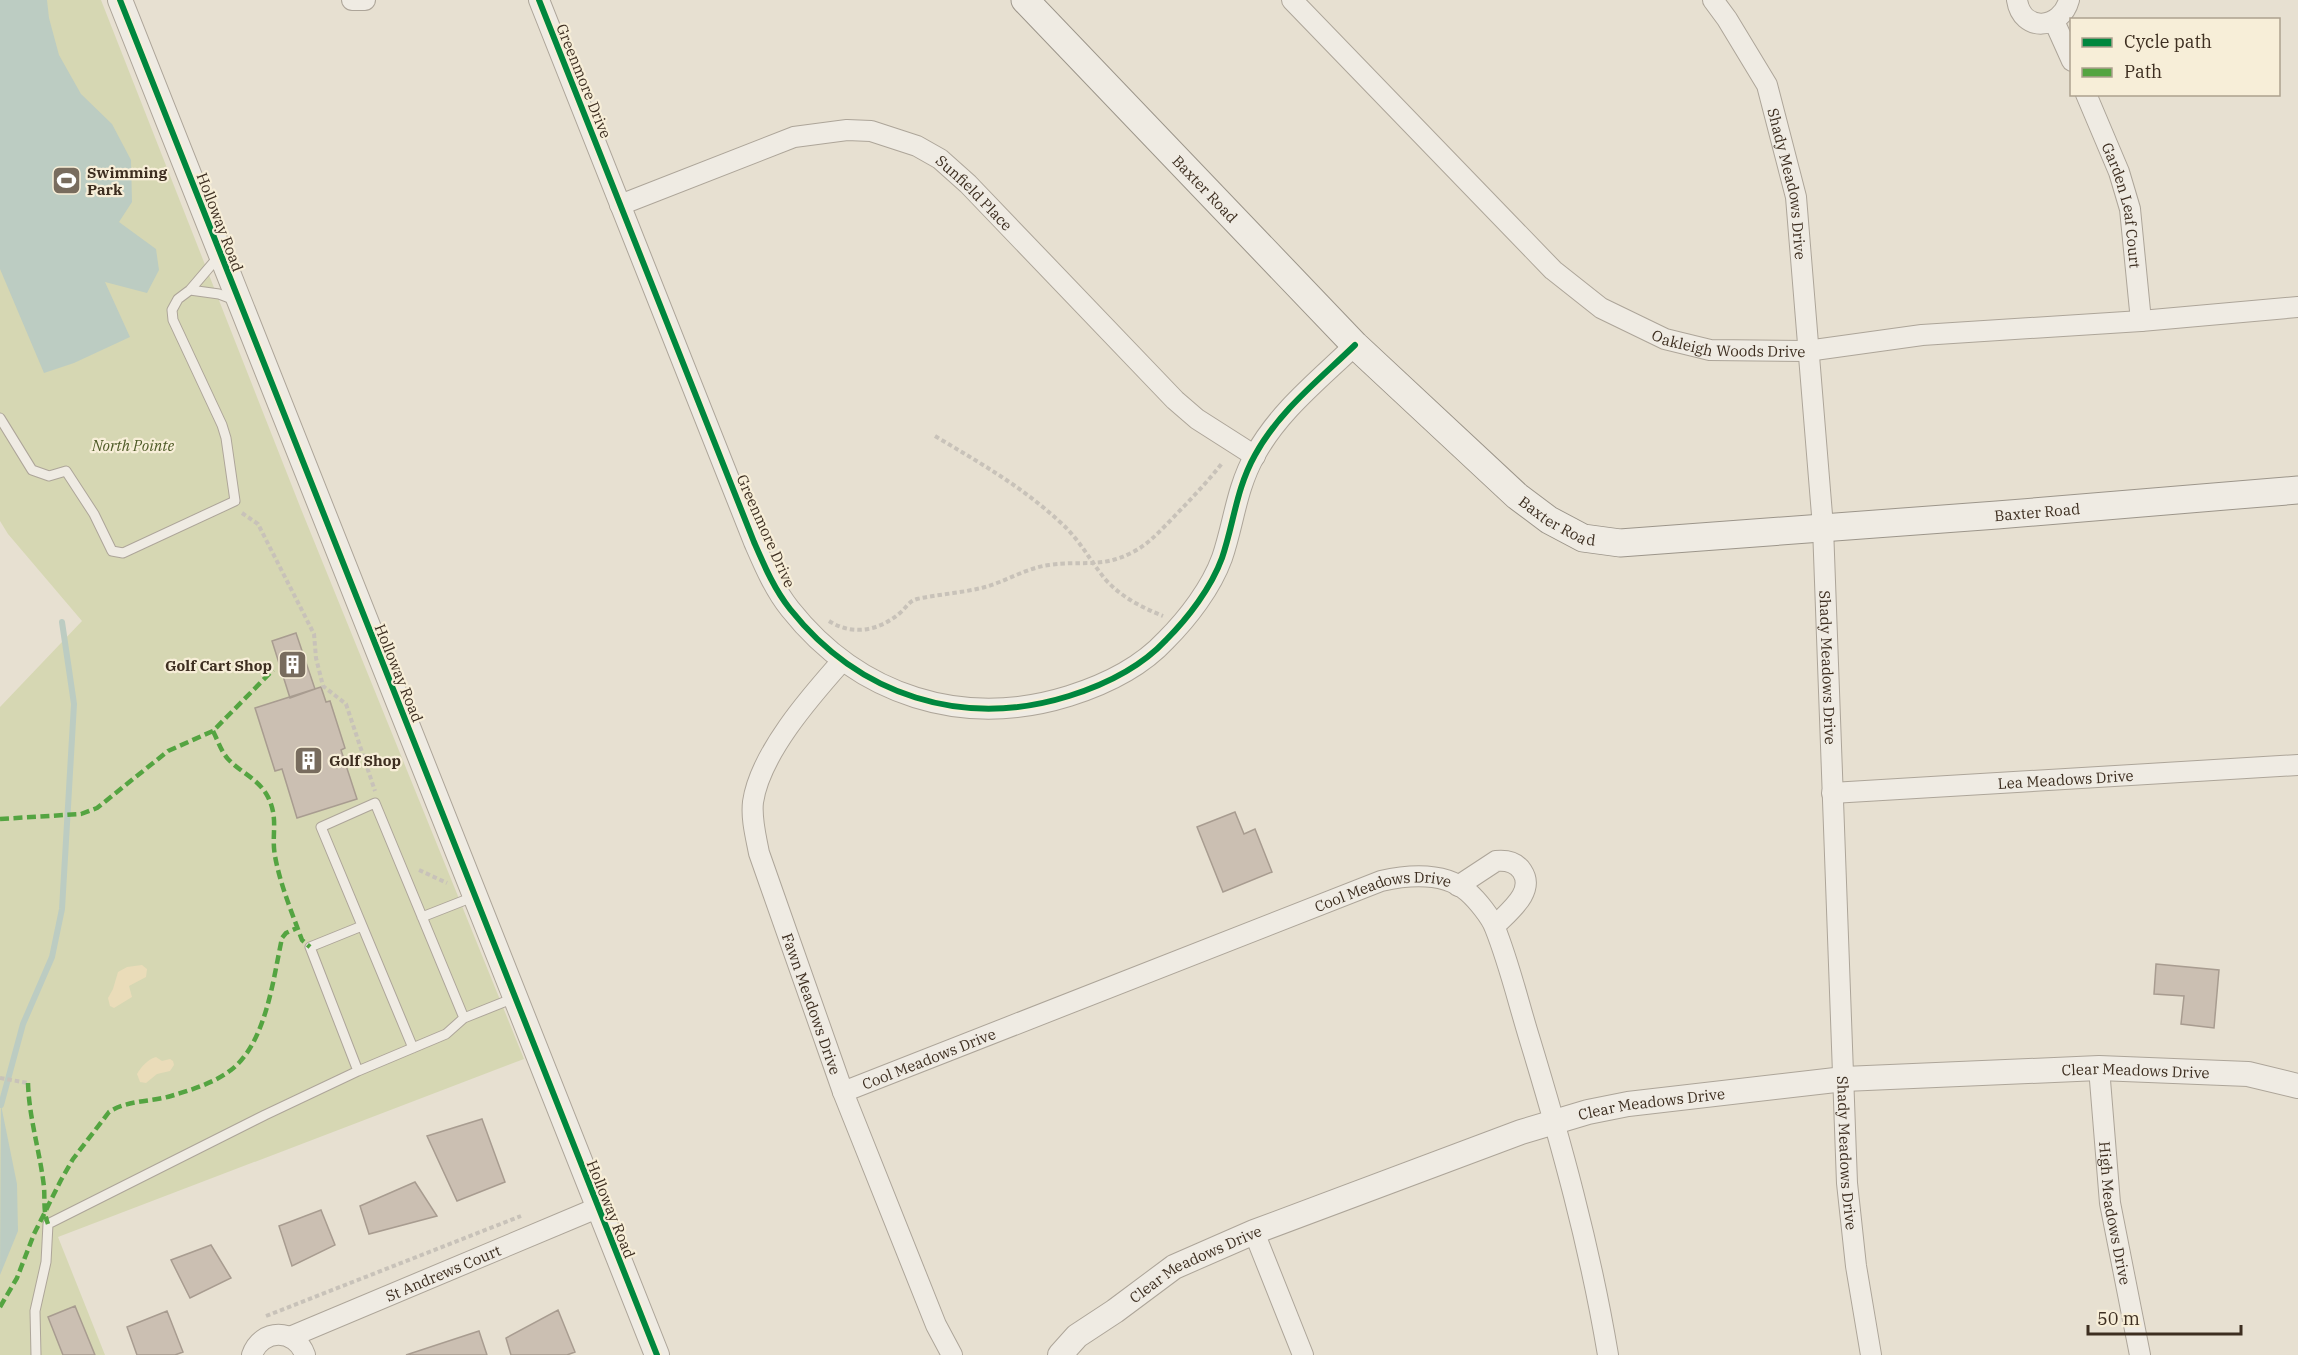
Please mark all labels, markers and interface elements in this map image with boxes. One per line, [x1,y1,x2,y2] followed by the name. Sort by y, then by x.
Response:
[2070,18,2280,96] legend
[552,21,616,141] street label: Greenmore Drive
[2124,30,2212,53] text: Cycle path
[2124,60,2162,83] text: Path
[1764,106,1811,260] street label: Shady Meadows Drive
[2098,139,2145,269] street label: Garden Leaf Court
[932,150,1017,234] street label: Sunfield Place
[1169,151,1242,226] street label: Baxter Road
[87,163,167,199] place label: Swimming Park
[50,165,82,197] sports icon: Swimming Park
[192,170,248,274] street label: Holloway Road
[1649,325,1805,360] street label: Oakleigh Woods Drive
[91,436,174,455] park label: North Pointe
[733,471,799,591] street label: Greenmore Drive
[1515,491,1597,549] street label: Baxter Road
[1994,499,2081,525] street label: Baxter Road
[1816,590,1840,745] street label: Shady Meadows Drive
[371,621,427,725] street label: Holloway Road
[277,649,309,681] building icon: Golf Cart Shop
[165,656,272,675] place label: Golf Cart Shop
[292,744,324,776] building icon: Golf Shop
[329,751,401,770] place label: Golf Shop
[1997,765,2134,793] street label: Lea Meadows Drive
[1312,867,1454,916] street label: Cool Meadows Drive
[778,930,846,1077] street label: Fawn Meadows Drive
[859,1024,998,1093] street label: Cool Meadows Drive
[2061,1059,2210,1082] street label: Clear Meadows Drive
[1834,1076,1862,1231] street label: Shady Meadows Drive
[1576,1083,1726,1124] street label: Clear Meadows Drive
[2096,1141,2135,1286] street label: High Meadows Drive
[583,1157,639,1261] street label: Holloway Road
[1125,1221,1264,1307] street label: Clear Meadows Drive
[383,1240,504,1305] street label: St Andrews Court
[2088,1298,2241,1336] scale bar
[2097,1307,2140,1330] text: 50 m

